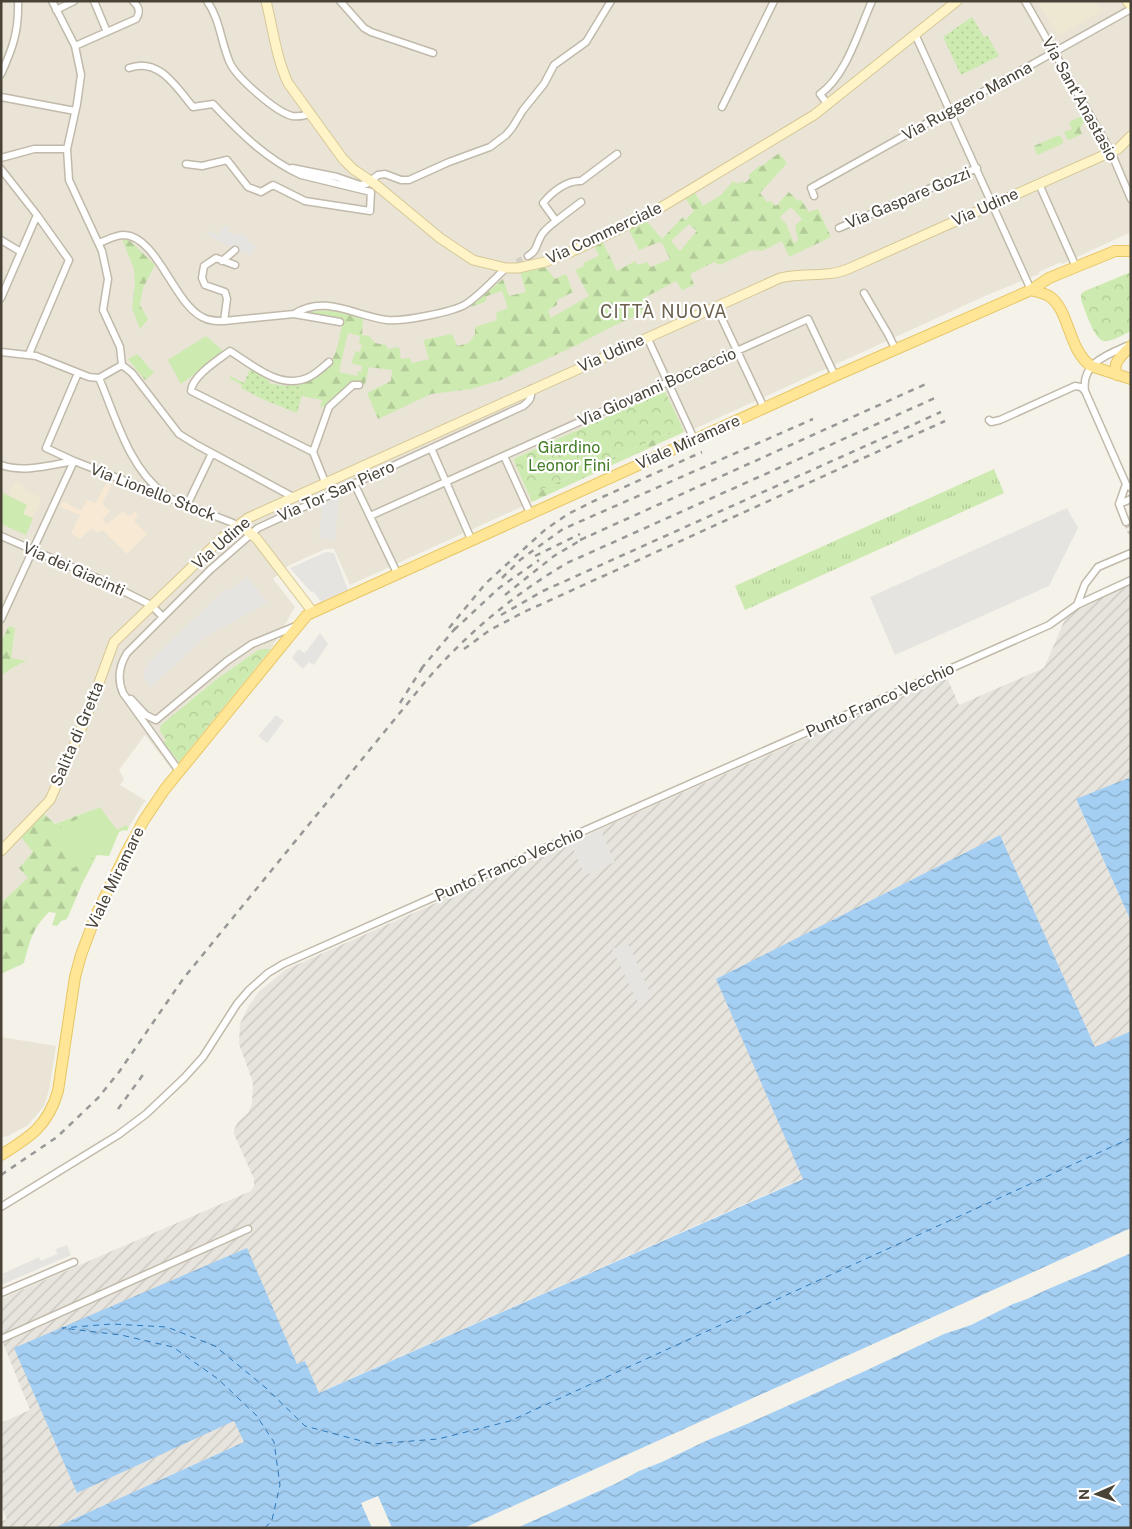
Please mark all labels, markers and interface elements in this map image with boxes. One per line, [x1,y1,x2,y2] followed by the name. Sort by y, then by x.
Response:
[1038,34,1122,164] street label: Via Sant'Anastasio
[899,58,1035,144] street label: Via Ruggero Manna
[843,163,973,233] street label: Via Gaspare Gozzi
[949,184,1021,230] street label: Via Udine
[543,198,665,268] street label: Via Commerciale
[600,300,728,322] district label: CITTÀ NUOVA
[575,330,647,376] street label: Via Udine
[575,343,739,431] street label: Via Giovanni Boccaccio
[633,411,743,473] street label: Viale Miramare
[528,438,610,475] park label: Giardino Leonor Fini
[275,457,397,525] street label: Via Tor San Piero
[88,459,218,525] street label: Via Lionello Stock
[188,513,254,573] street label: Via Udine
[20,538,128,600] street label: Via dei Giacinti
[803,659,957,741] street label: Punto Franco Vecchio
[46,679,108,789] street label: Salita di Gretta
[432,823,586,905] street label: Punto Franco Vecchio
[82,824,148,932] street label: Viale Miramare
[1072,1469,1122,1519] north arrow
[1076,1489,1092,1500] text: N

